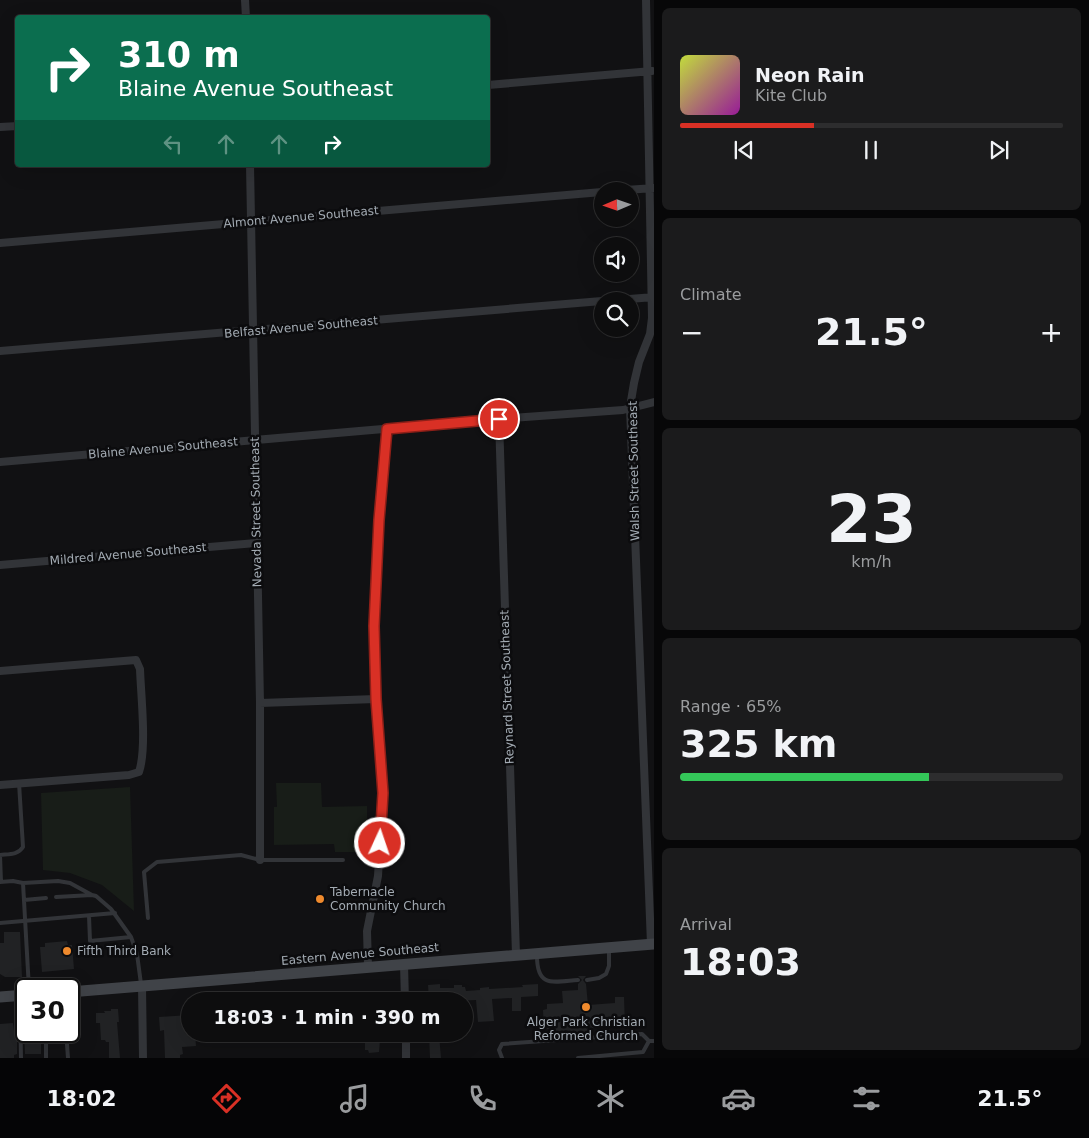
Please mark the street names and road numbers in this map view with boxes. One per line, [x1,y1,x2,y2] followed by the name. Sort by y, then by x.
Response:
[223,203,379,231] street label: Almont Avenue Southeast
[224,313,379,341] street label: Belfast Avenue Southeast
[626,400,642,541] street label: Walsh Street Southeast
[88,434,239,462] street label: Blaine Avenue Southeast
[248,436,264,587] street label: Nevada Street Southeast
[49,540,207,568] street label: Mildred Avenue Southeast
[497,609,517,764] street label: Reynard Street Southeast
[280,940,440,968] street label: Eastern Avenue Southeast

